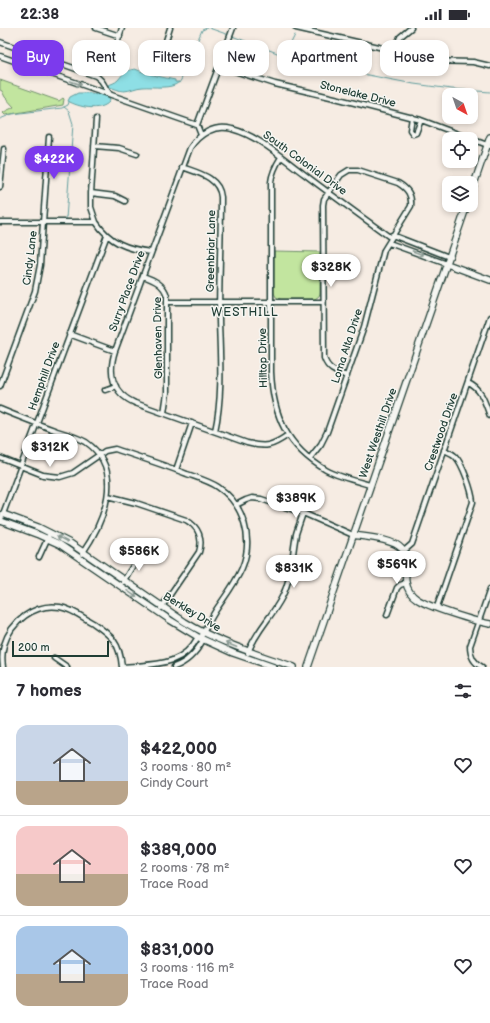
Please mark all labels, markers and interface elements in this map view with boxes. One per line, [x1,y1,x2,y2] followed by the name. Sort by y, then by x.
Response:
[20,5,59,24] text: 22:38
[12,40,64,76] chip: Buy
[72,40,130,76] chip: Rent
[138,40,205,76] chip: Filters
[213,40,269,76] chip: New
[277,40,372,76] chip: Apartment
[380,40,449,76] chip: House
[319,78,398,110] street label: Stonelake Drive
[70,80,83,87] one-way arrow
[442,88,478,124] north arrow
[442,88,478,212] map controls
[261,128,350,198] street label: South Colonial Drive
[442,132,478,168] button: locate
[26,146,82,180] pin: $422K
[34,151,74,167] text: $422K
[442,176,478,212] button: layers
[204,209,218,292] street label: Greenbriar Lane
[20,229,40,286] street label: Cindy Lane
[106,248,148,333] street label: Surry Place Drive
[411,250,423,258] one-way arrow
[303,254,359,288] pin: $328K
[311,259,351,275] text: $328K
[151,296,165,379] street label: Glenhaven Drive
[211,305,279,320] district label: WESTHILL
[329,307,365,385] street label: Loma Alta Drive
[256,327,270,388] street label: Hilltop Drive
[26,339,63,412] street label: Hemphill Drive
[356,386,400,480] street label: West Westhill Drive
[422,391,461,473] street label: Crestwood Drive
[22,434,78,468] pin: $312K
[31,439,69,455] text: $312K
[268,485,324,519] pin: $389K
[276,490,316,506] text: $389K
[56,535,68,542] one-way arrow
[111,538,167,572] pin: $586K
[119,543,159,559] text: $586K
[369,551,425,585] pin: $569K
[266,555,322,589] pin: $831K
[377,556,417,572] text: $569K
[275,560,313,576] text: $831K
[126,590,138,598] one-way arrow
[161,590,224,635] street label: Berkley Drive
[12,639,109,658] scale bar
[225,640,237,648] one-way arrow
[18,641,50,654] text: 200 m
[452,680,474,702] icon: filters
[16,681,82,701] text: 7 homes
[140,739,217,759] text: $422,000
[48,741,96,789] icon: home
[452,754,474,776] icon: heart
[140,759,231,775] text: 3 rooms · 80 m²
[140,775,208,791] text: Cindy Court
[140,840,217,860] text: $389,000
[48,842,96,890] icon: home
[452,855,474,877] icon: heart
[140,860,230,876] text: 2 rooms · 78 m²
[140,876,209,892] text: Trace Road
[140,940,214,960] text: $831,000
[48,942,96,990] icon: home
[452,955,474,977] icon: heart
[140,960,234,976] text: 3 rooms · 116 m²
[140,976,209,992] text: Trace Road

